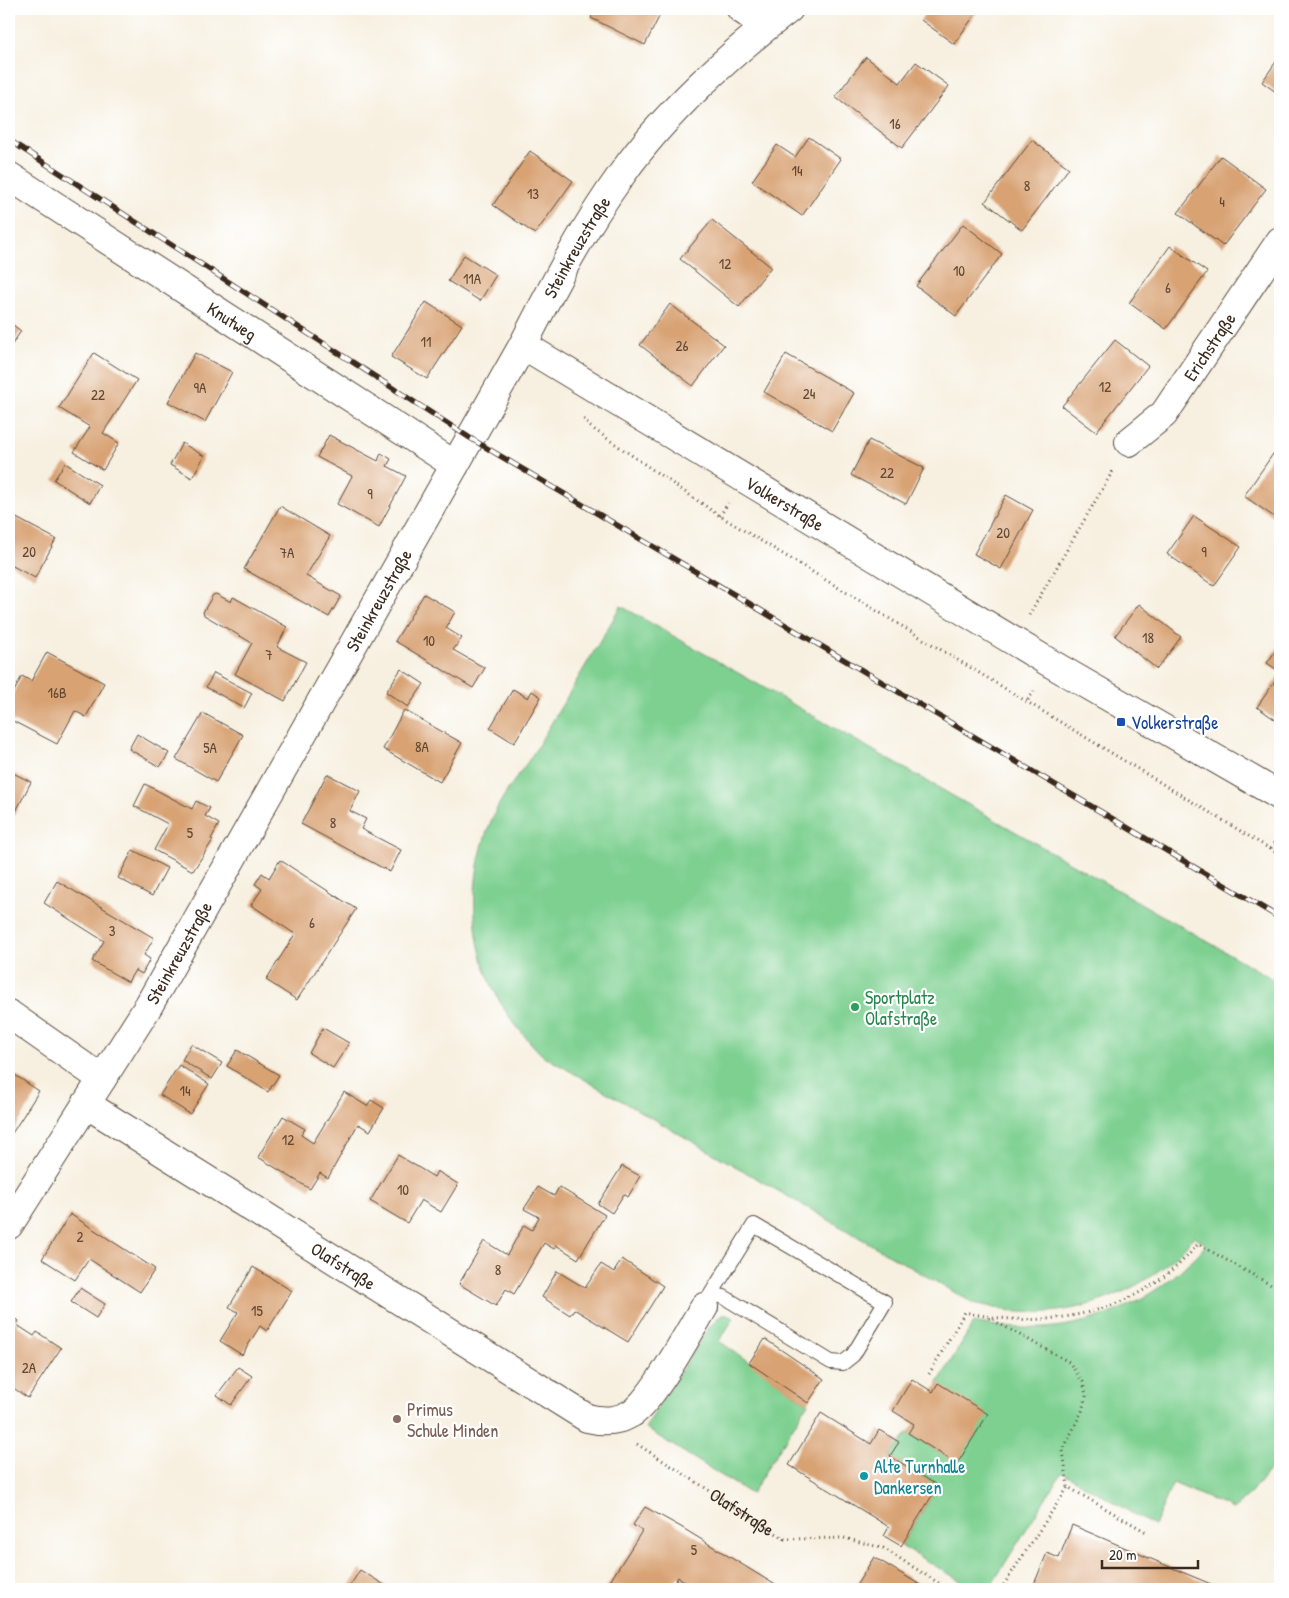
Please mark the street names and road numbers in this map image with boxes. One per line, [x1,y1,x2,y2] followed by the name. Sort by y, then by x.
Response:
[537,191,616,302] street label: Steinkreuzstraße
[203,295,262,346] street label: Knutweg
[1177,307,1241,386] street label: Erichstraße
[741,470,829,536] street label: Volkerstraße
[339,544,417,656] street label: Steinkreuzstraße
[140,897,218,1008] street label: Steinkreuzstraße
[306,1236,381,1295] street label: Olafstraße
[705,1482,779,1542] street label: Olafstraße

